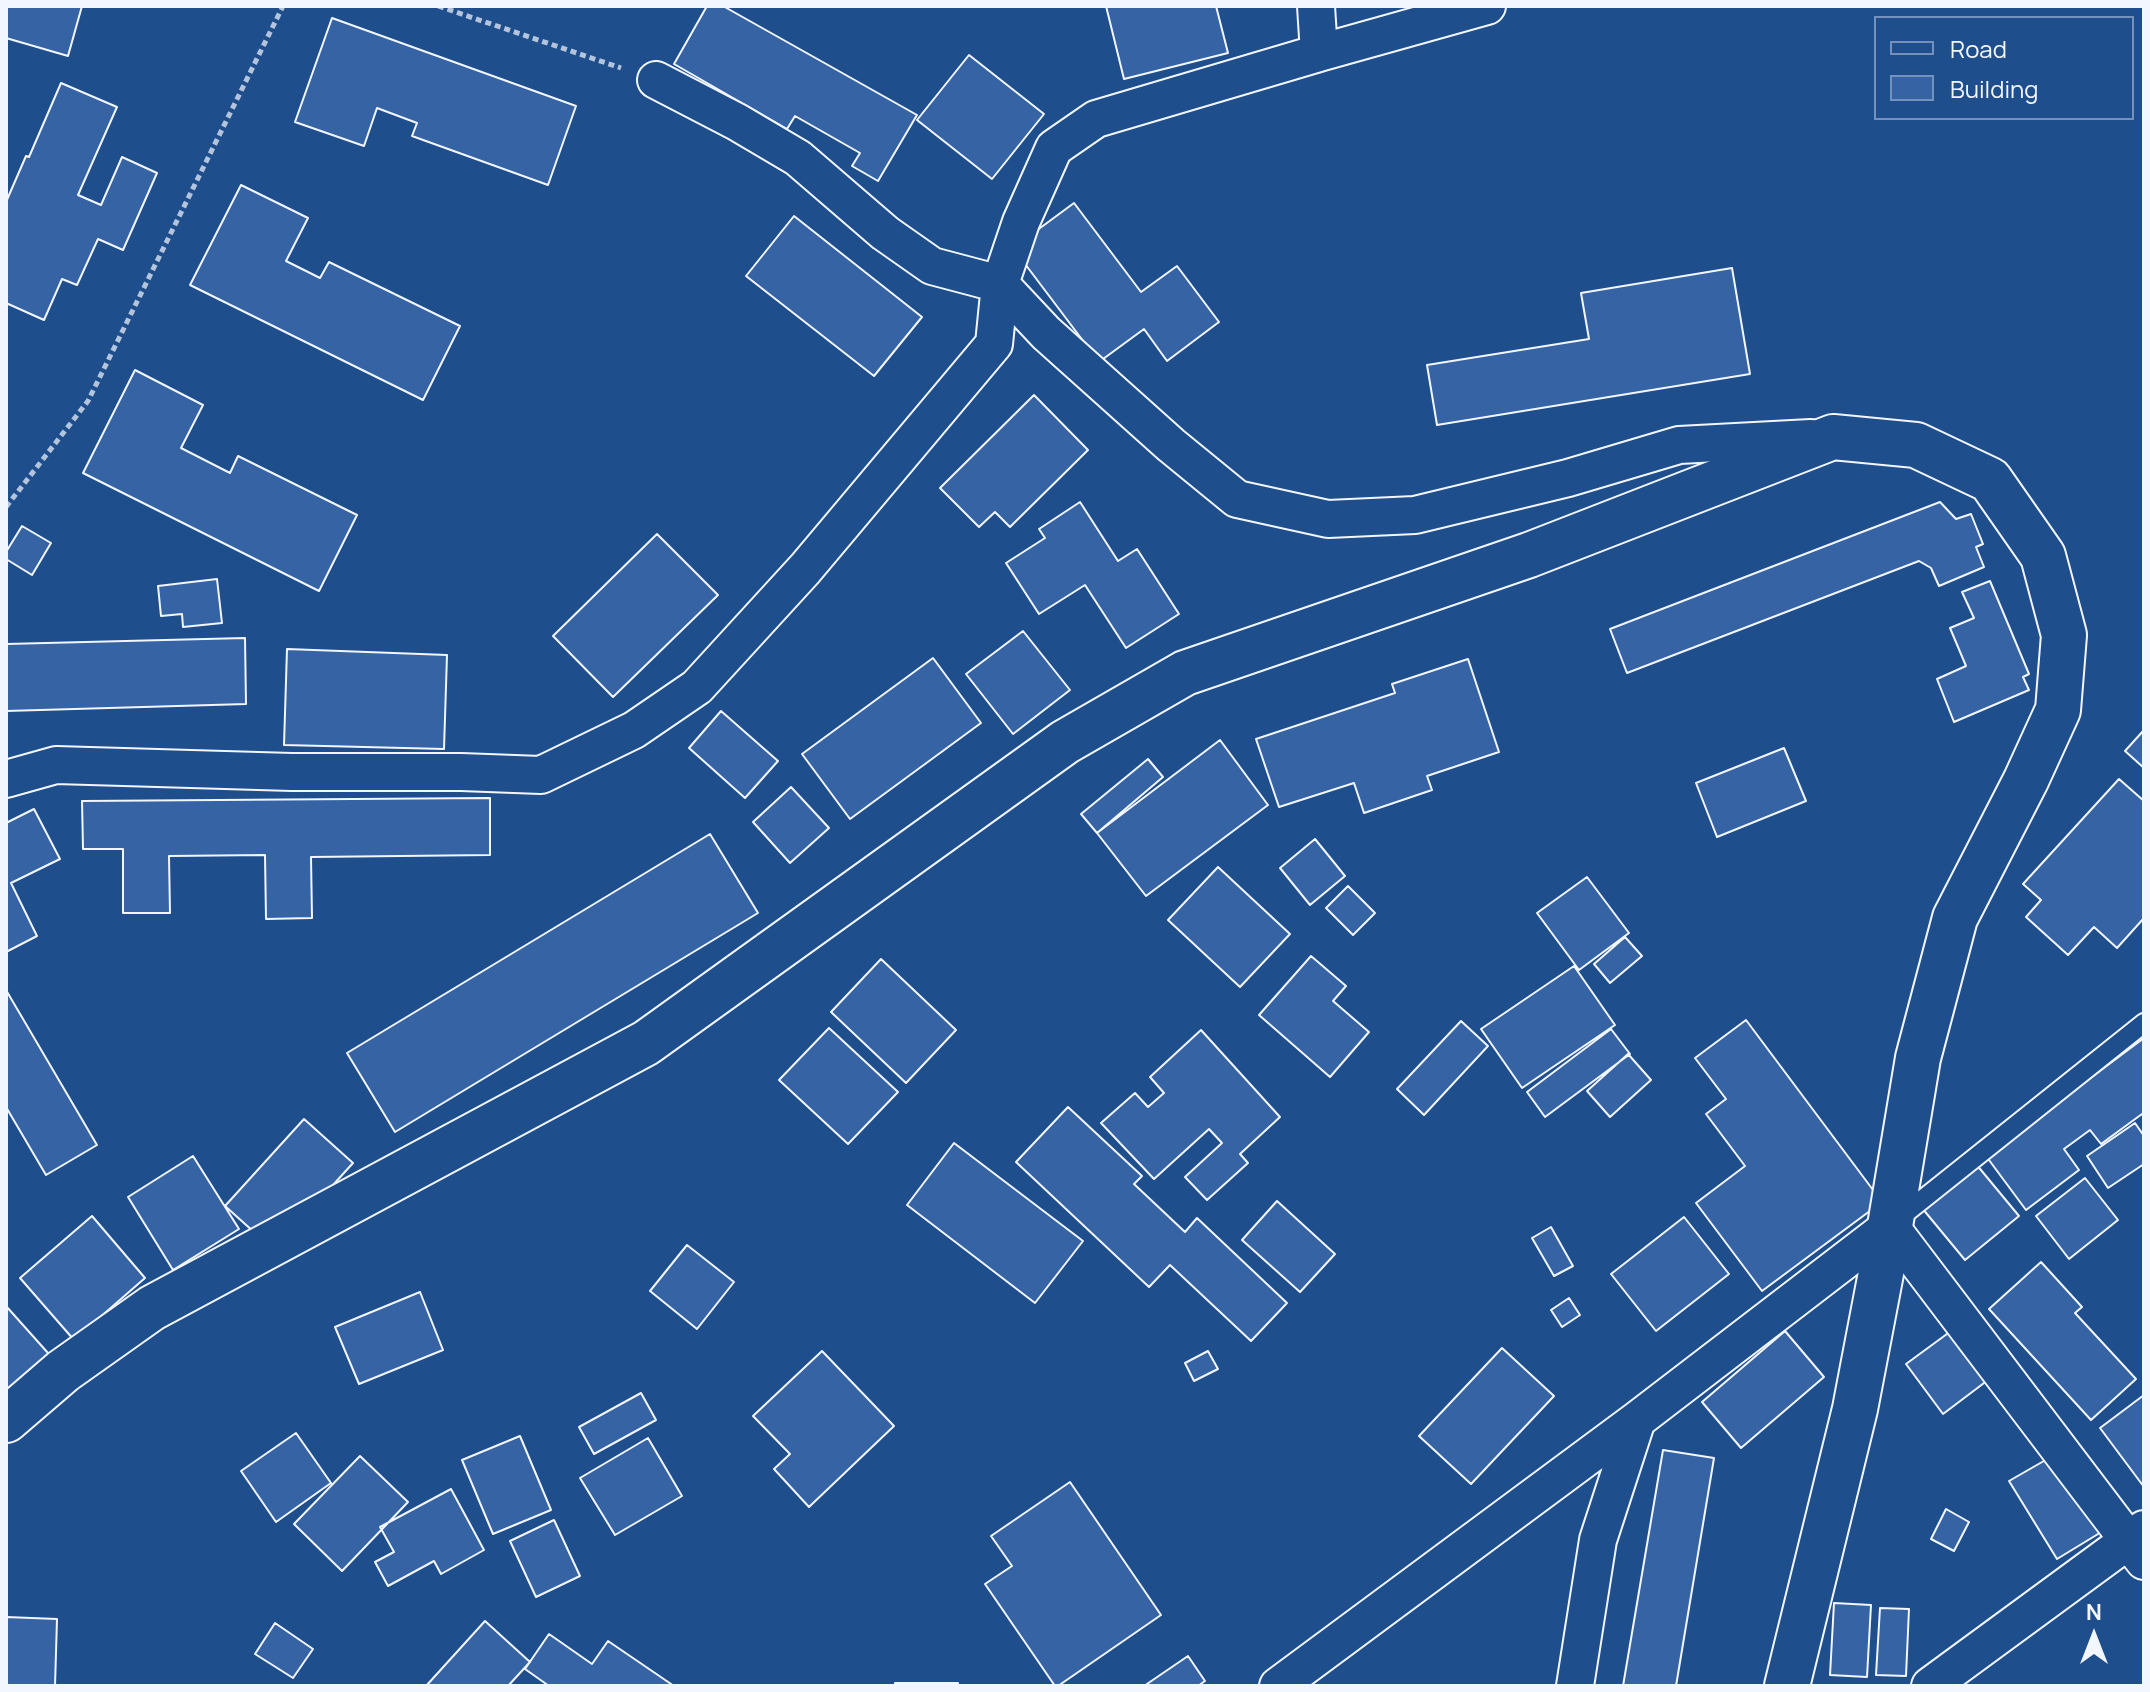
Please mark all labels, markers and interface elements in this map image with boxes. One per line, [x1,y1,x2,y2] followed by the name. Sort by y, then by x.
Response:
[1874,16,2134,120] legend
[1950,32,2007,65] text: Road
[1950,72,2038,105] text: Building
[2054,1596,2134,1676] north arrow
[2086,1597,2102,1627] text: N

